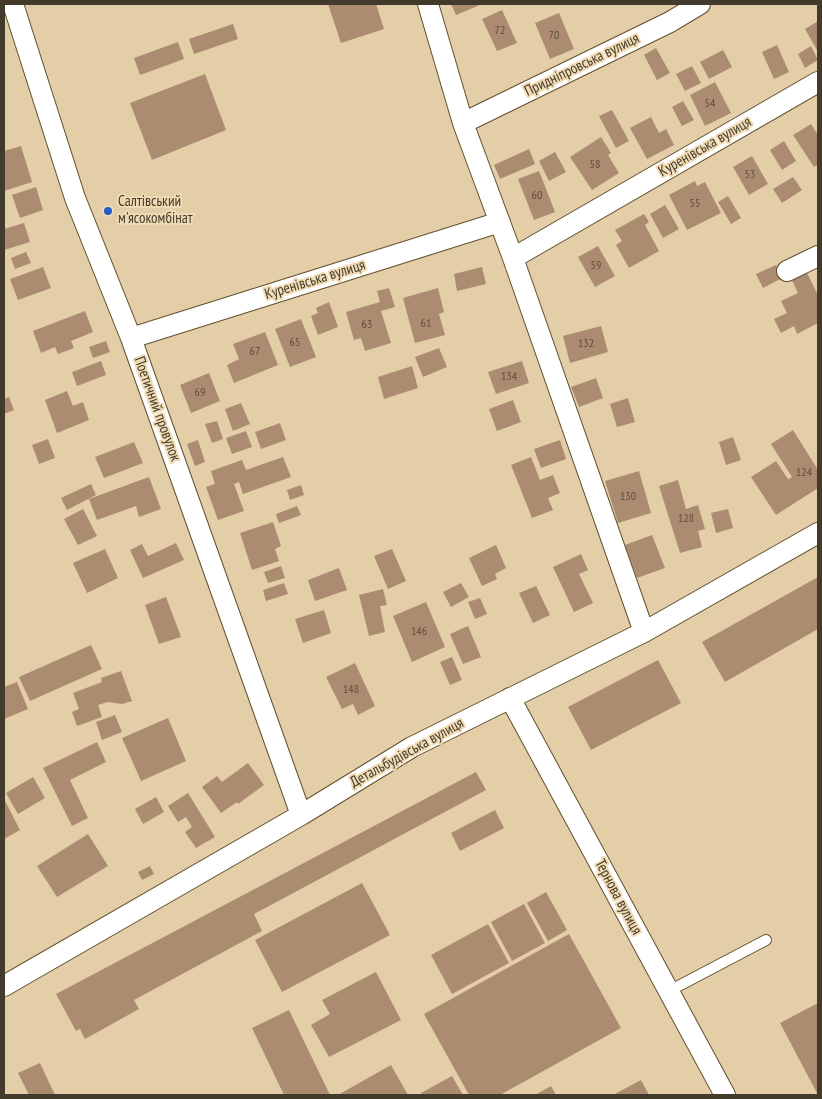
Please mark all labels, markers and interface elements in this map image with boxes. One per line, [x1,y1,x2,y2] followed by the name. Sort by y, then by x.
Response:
[495,24,505,38] house number: 72
[522,29,642,101] street label: Придніпровська вулиця
[549,29,559,43] house number: 70
[705,97,715,111] house number: 54
[655,113,755,181] street label: Куренівська вулиця
[590,158,600,172] house number: 58
[745,168,755,182] house number: 53
[532,189,542,203] house number: 60
[118,193,192,228] place label: Салтівський м'ясокомбінат
[690,197,700,211] house number: 55
[102,205,114,217] marker: Салтівський м'ясокомбінат
[263,256,367,304] street label: Куренівська вулиця
[591,259,601,273] house number: 59
[421,317,431,331] house number: 61
[362,318,372,332] house number: 63
[290,336,300,350] house number: 65
[578,337,594,351] house number: 132
[250,345,260,359] house number: 67
[130,354,184,464] street label: Поетичний провулок
[501,370,517,384] house number: 134
[195,386,205,400] house number: 69
[796,466,812,480] house number: 124
[620,490,636,504] house number: 130
[678,512,694,526] house number: 128
[411,625,427,639] house number: 146
[343,683,359,697] house number: 148
[347,714,467,792] street label: Детальбудівська вулиця
[591,856,645,938] street label: Тернова вулиця

